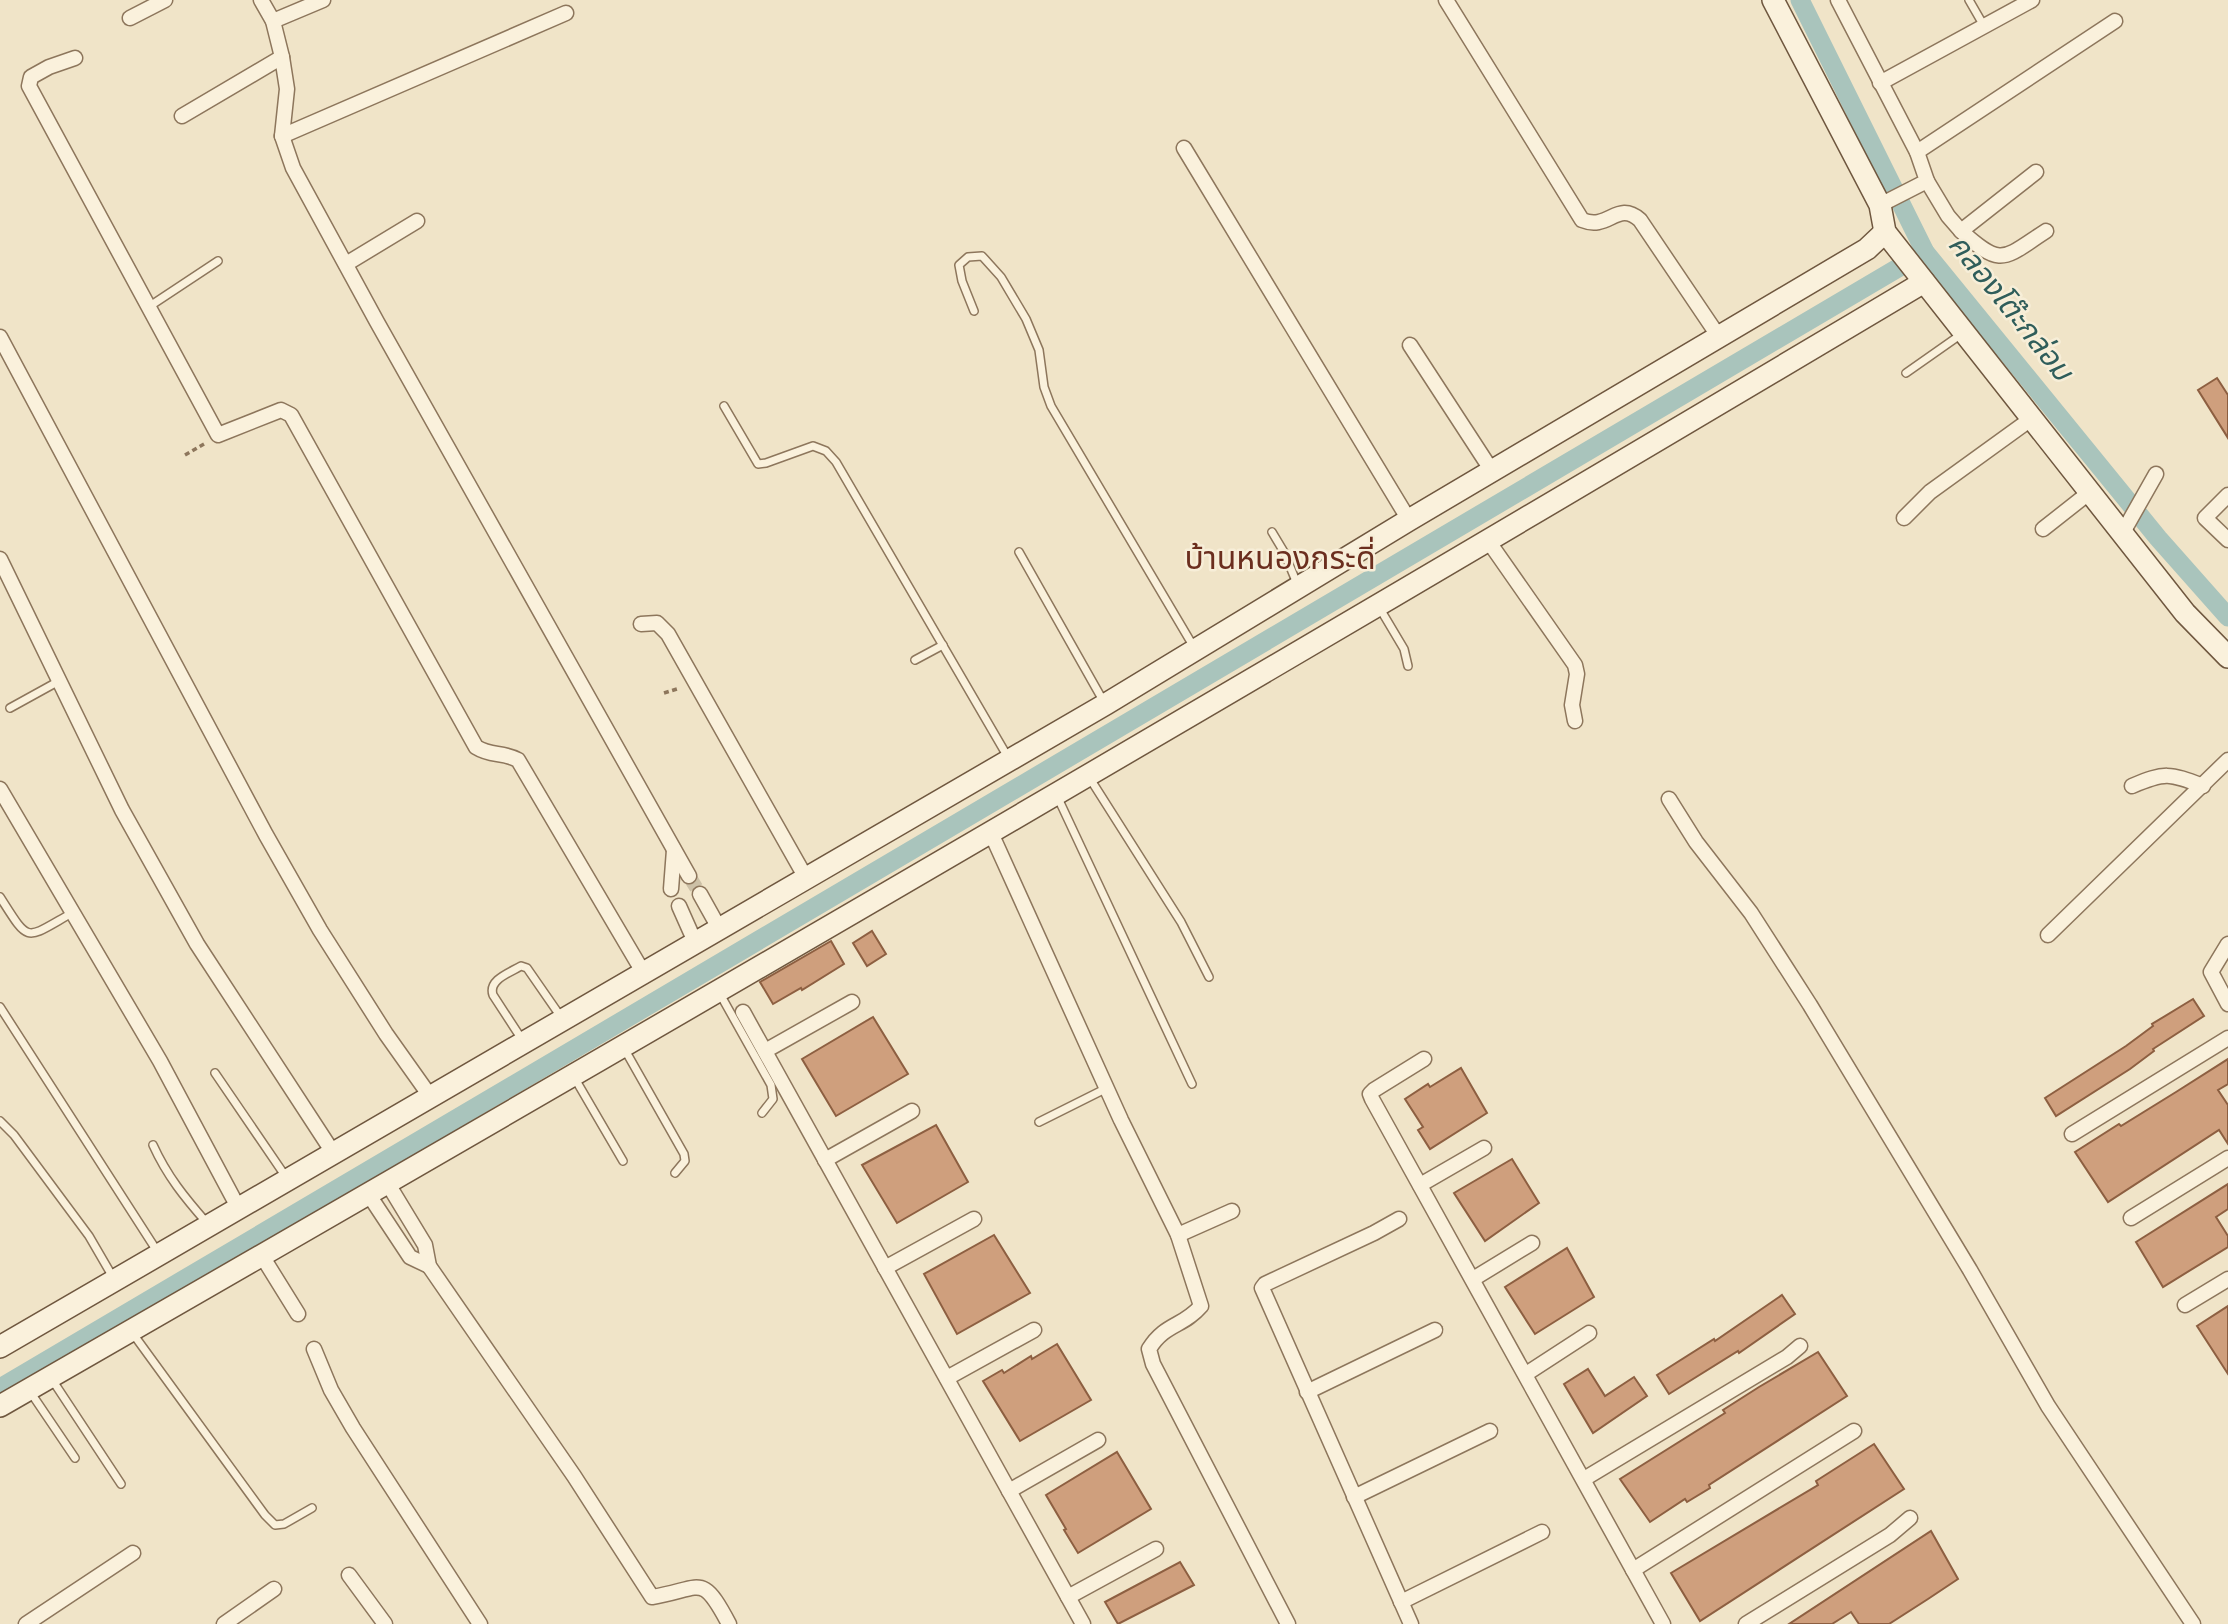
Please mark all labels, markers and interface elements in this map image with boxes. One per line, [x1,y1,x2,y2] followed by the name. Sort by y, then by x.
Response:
[1936,224,2085,394] water label: คลองโต๊ะกล่อม
[1184,535,1376,584] district label: บ้านหนองกระดี่

